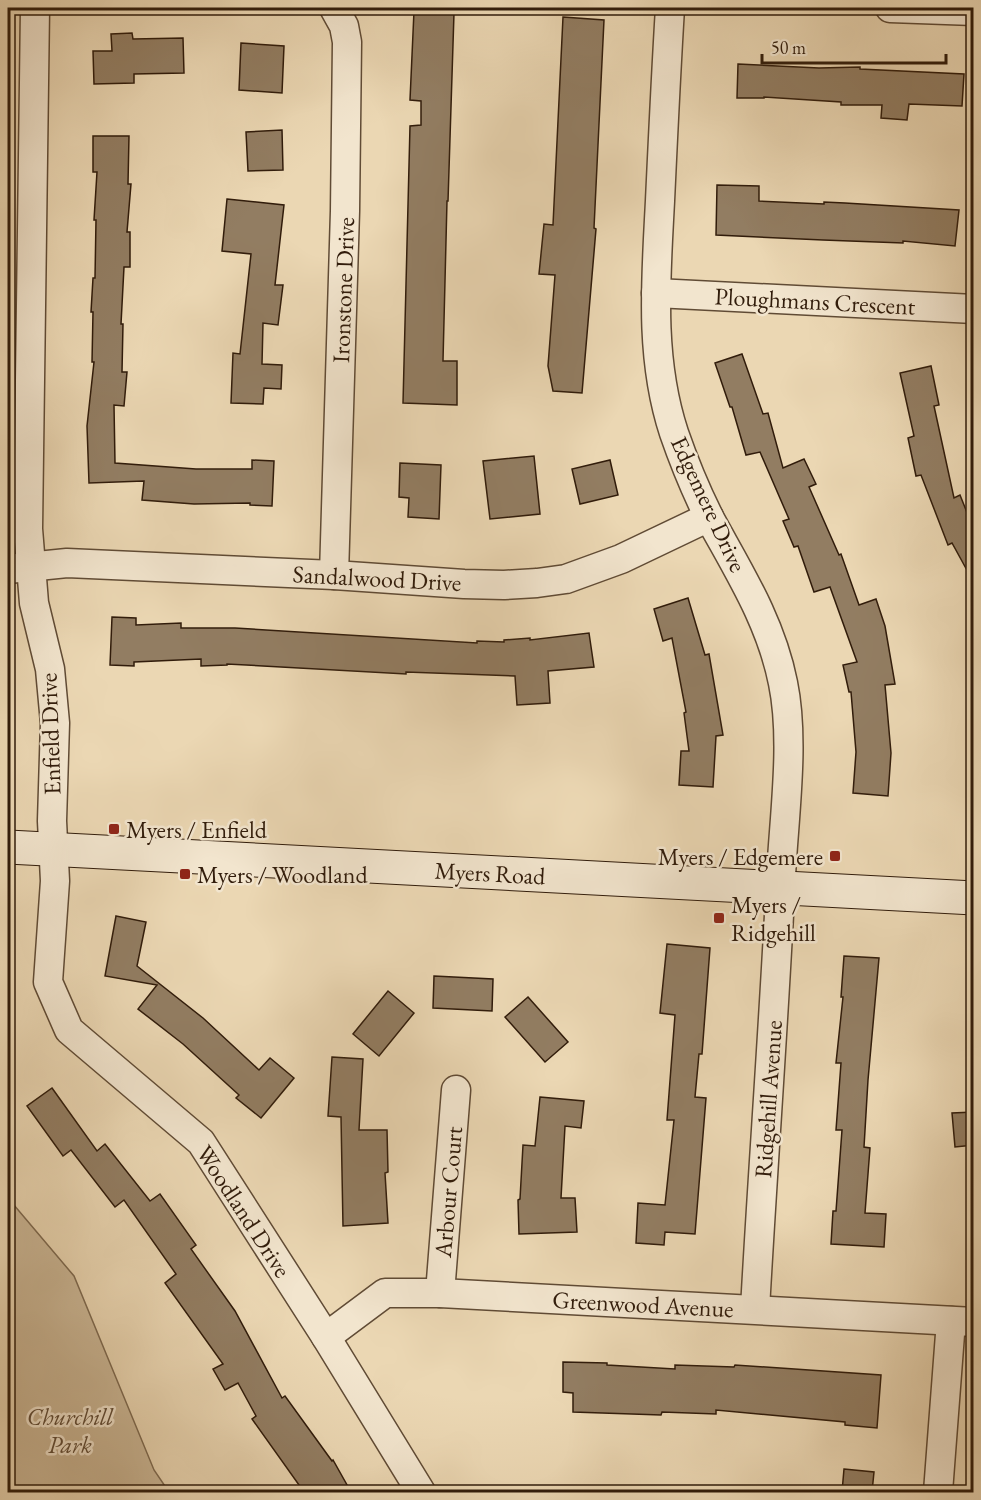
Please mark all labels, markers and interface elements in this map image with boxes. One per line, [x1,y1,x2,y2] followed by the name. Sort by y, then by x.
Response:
[762,27,946,65] scale bar
[771,36,806,59] text: 50 m
[325,217,361,363] street label: Ironstone Drive
[714,280,917,322] street label: Ploughmans Crescent
[664,431,754,577] street label: Edgemere Drive
[292,558,462,598] street label: Sandalwood Drive
[32,673,68,795] street label: Enfield Drive
[126,814,268,845] place label: Myers / Enfield
[107,822,121,836] marker: Myers / Enfield
[658,841,823,872] place label: Myers / Edgemere
[828,849,842,863] marker: Myers / Edgemere
[434,855,547,891] street label: Myers Road
[197,859,368,890] place label: Myers / Woodland
[178,867,192,881] marker: Myers / Woodland
[731,889,816,948] place label: Myers / Ridgehill
[712,911,726,925] marker: Myers / Ridgehill
[747,1019,789,1179] street label: Ridgehill Avenue
[427,1125,469,1260] street label: Arbour Court
[190,1139,298,1283] street label: Woodland Drive
[552,1284,734,1324] street label: Greenwood Avenue
[27,1401,114,1460] park label: Churchill Park

